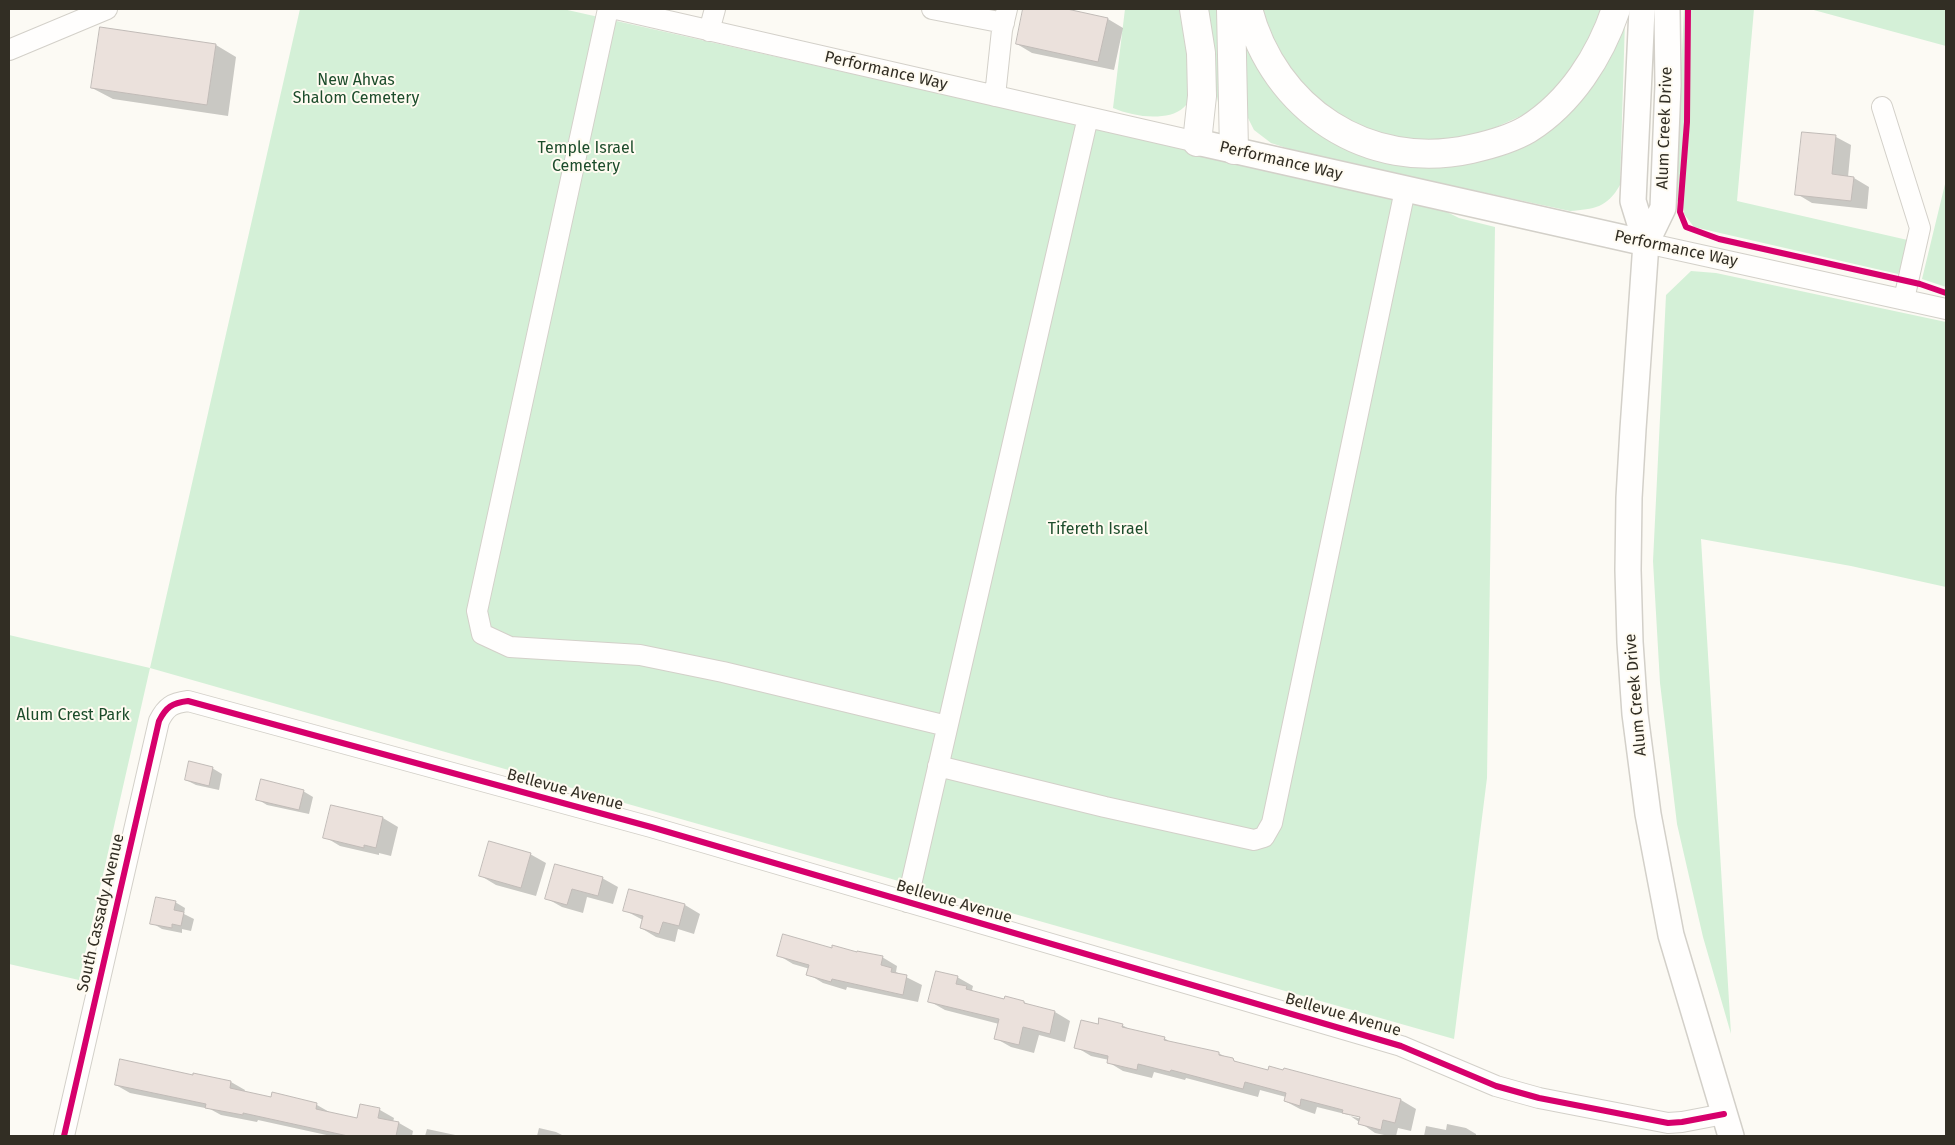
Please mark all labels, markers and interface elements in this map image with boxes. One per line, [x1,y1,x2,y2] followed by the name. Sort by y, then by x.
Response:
[823,48,949,94] street label: Performance Way
[1653,66,1677,190] street label: Alum Creek Drive
[293,71,419,109] park label: New Ahvas Shalom Cemetery
[1218,138,1344,184] street label: Performance Way
[538,139,634,177] park label: Temple Israel Cemetery
[1613,227,1739,271] street label: Performance Way
[1048,520,1148,540] park label: Tifereth Israel
[1621,633,1651,757] street label: Alum Creek Drive
[16,706,130,726] park label: Alum Crest Park
[505,765,625,815] street label: Bellevue Avenue
[73,832,129,994] street label: South Cassady Avenue
[894,876,1014,928] street label: Bellevue Avenue
[1283,989,1403,1041] street label: Bellevue Avenue

